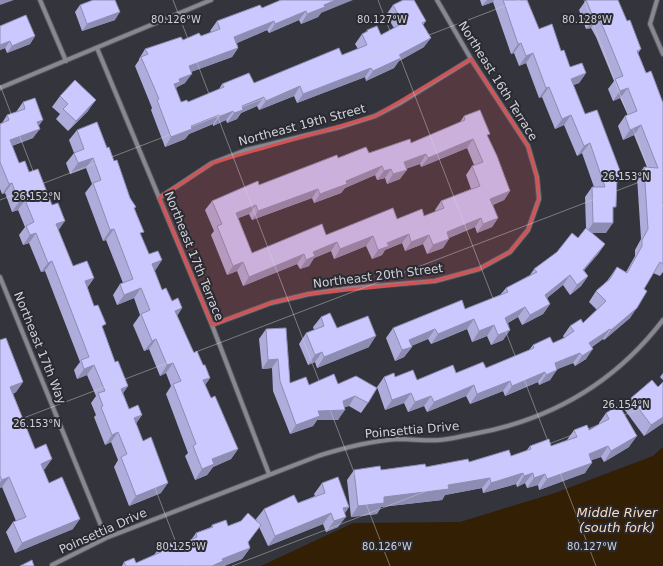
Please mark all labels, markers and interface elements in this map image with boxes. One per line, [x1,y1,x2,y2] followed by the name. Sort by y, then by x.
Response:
[151,14,201,25] text: 80.126°W
[357,14,407,25] text: 80.127°W
[562,14,612,25] text: 80.128°W
[455,19,541,143] street label: Northeast 16th Terrace
[237,101,367,149] street label: Northeast 19th Street
[602,171,650,182] text: 26.153°N
[162,189,226,323] street label: Northeast 17th Terrace
[13,191,61,202] text: 26.152°N
[312,261,444,291] street label: Northeast 20th Street
[11,290,69,406] street label: Northeast 17th Way
[602,399,650,410] text: 26.154°N
[13,418,61,429] text: 26.153°N
[364,419,460,441] street label: Poinsettia Drive
[57,505,149,557] street label: Poinsettia Drive
[577,505,659,535] water label: Middle River (south fork)
[156,541,206,552] text: 80.125°W
[362,541,412,552] text: 80.126°W
[567,541,617,552] text: 80.127°W

